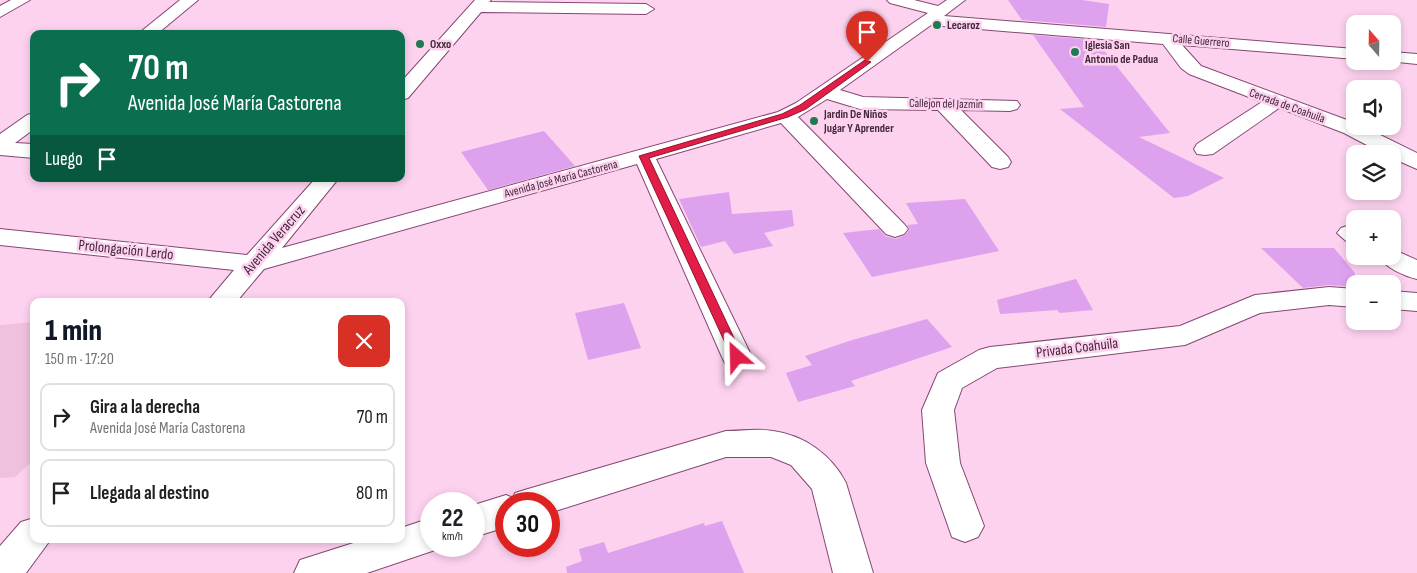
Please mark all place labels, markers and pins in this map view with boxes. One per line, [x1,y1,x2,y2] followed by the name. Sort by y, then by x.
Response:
[846,11,888,62] pin
[947,18,980,33] place label: Lecaroz
[931,19,943,31] marker: Lecaroz
[430,37,451,52] place label: Oxxo
[414,38,426,50] marker: Oxxo
[1084,38,1158,67] place label: Iglesia San Antonio de Padua
[1069,46,1081,58] marker: Iglesia San Antonio de Padua
[823,107,894,136] place label: Jardin De Niños Jugar Y Aprender
[808,115,820,127] marker: Jardin De Niños Jugar Y Aprender

